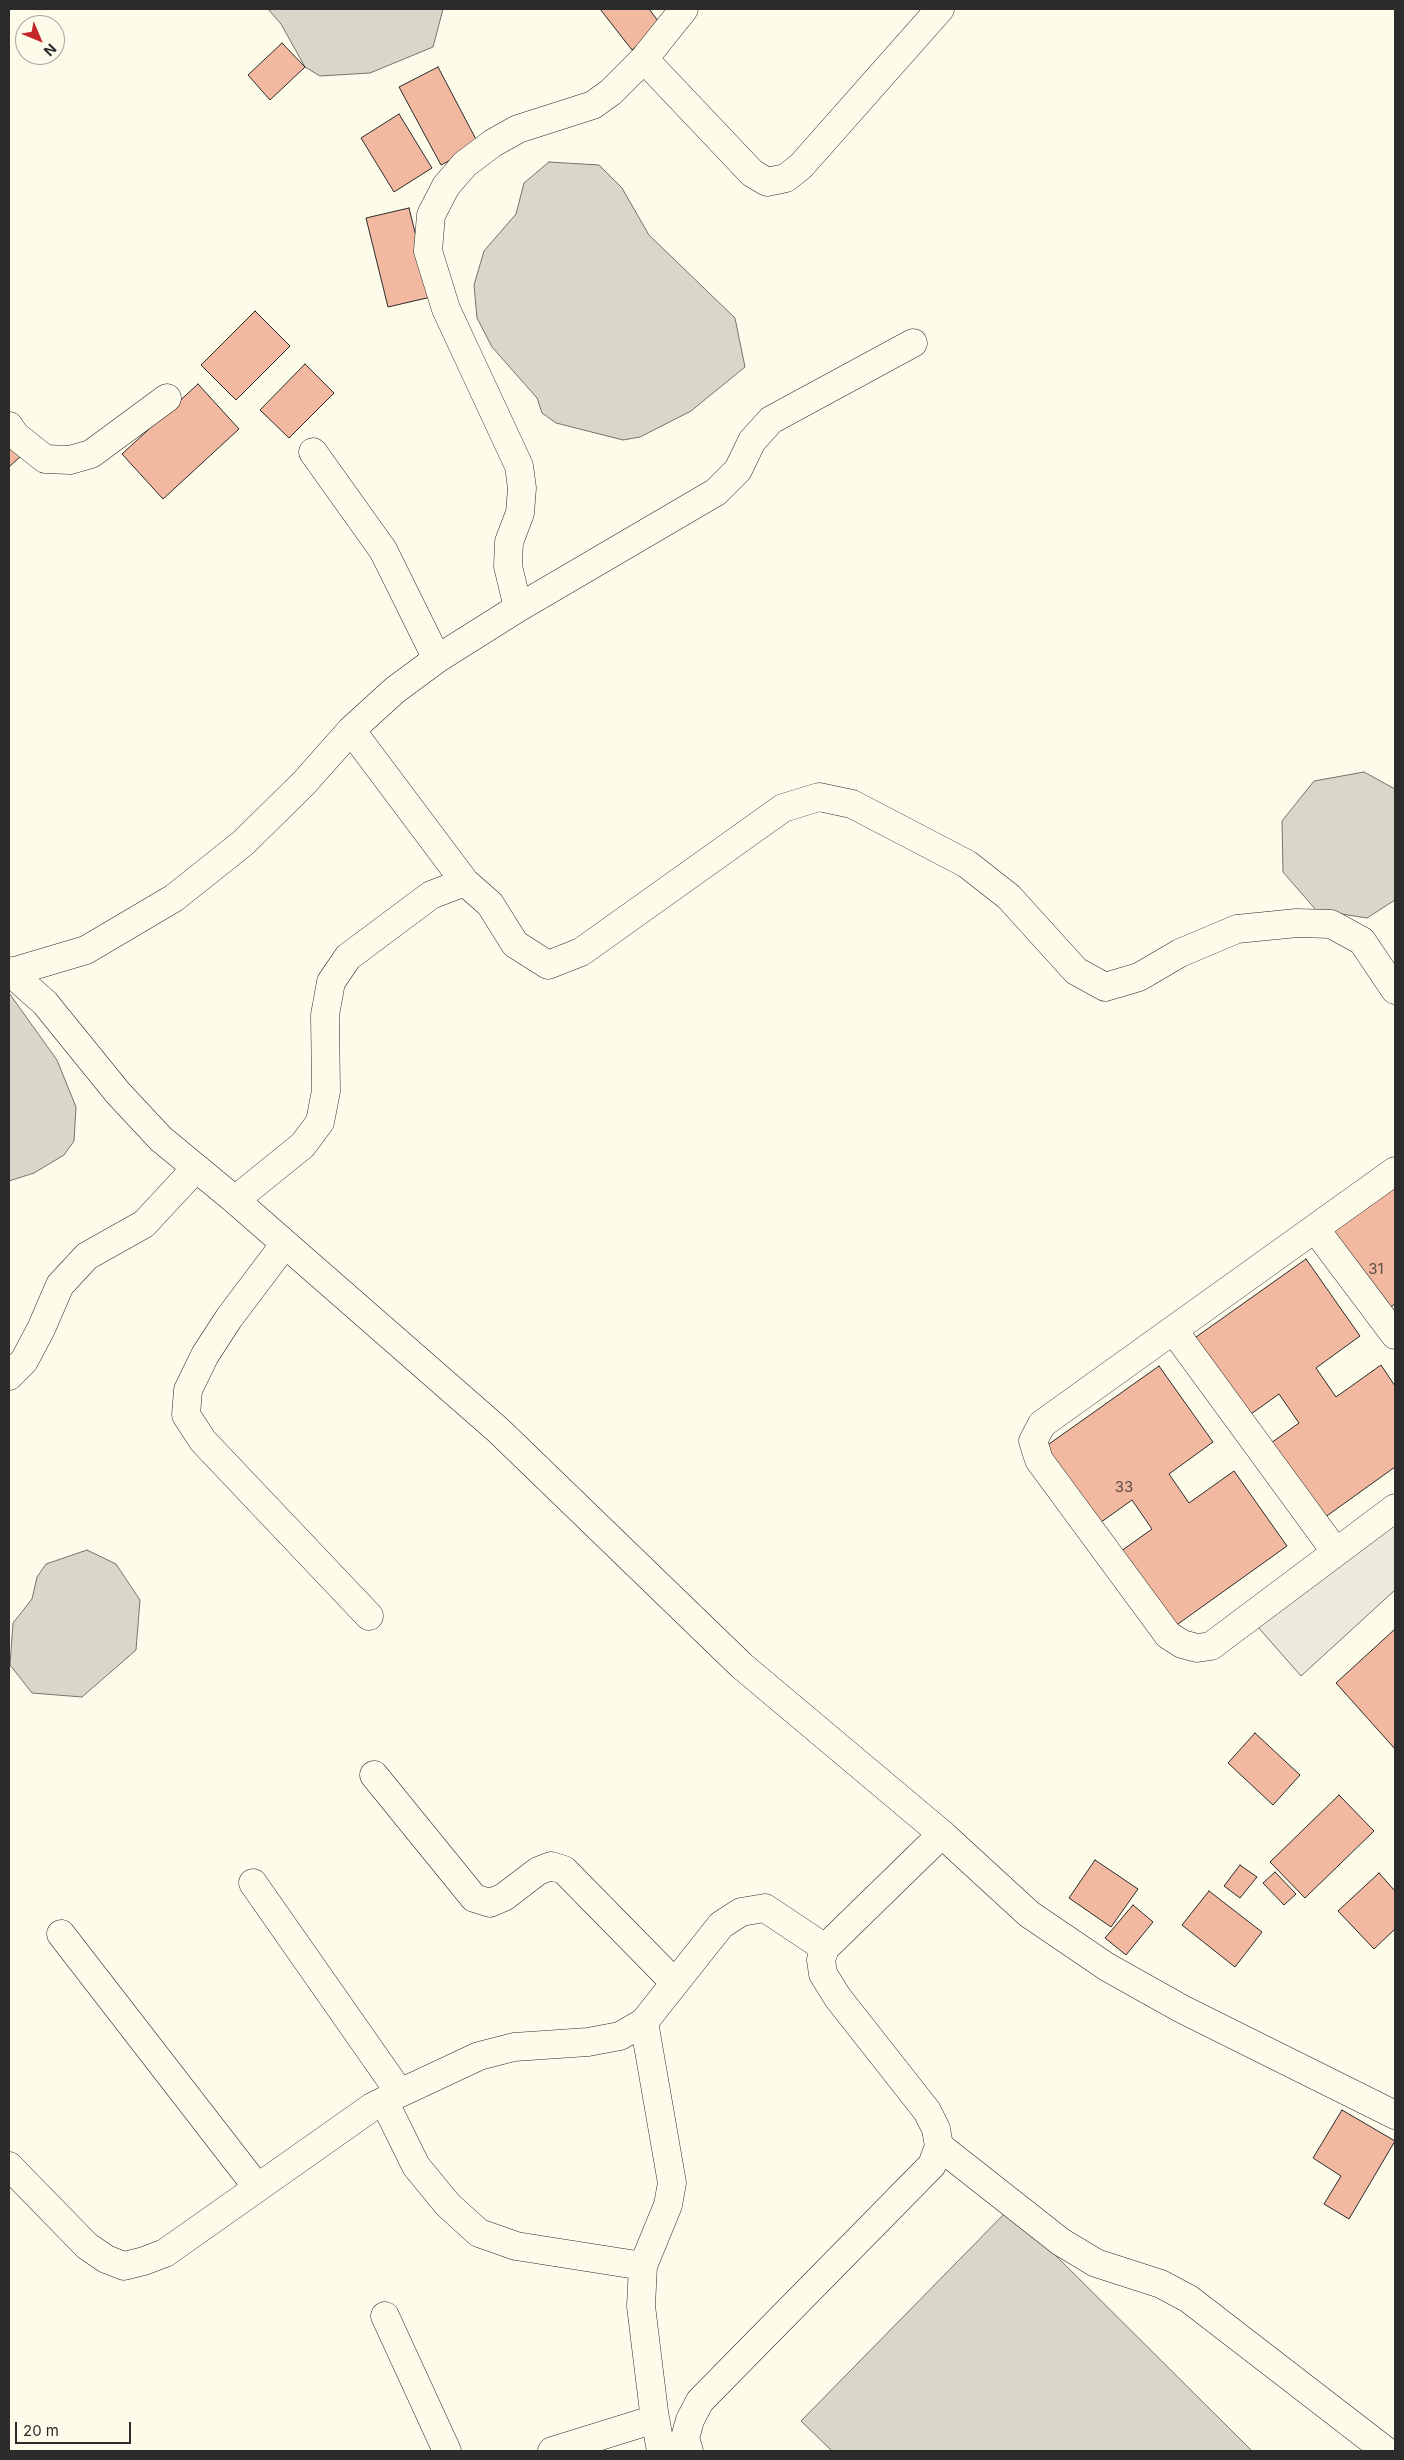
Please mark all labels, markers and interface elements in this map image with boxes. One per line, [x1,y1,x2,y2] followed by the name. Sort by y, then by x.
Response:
[15,15,65,65] north arrow
[40,40,60,60] text: N
[1368,1260,1384,1278] house number: 31
[1115,1478,1133,1496] house number: 33
[18,2412,134,2444] scale bar
[23,2421,59,2440] text: 20 m

